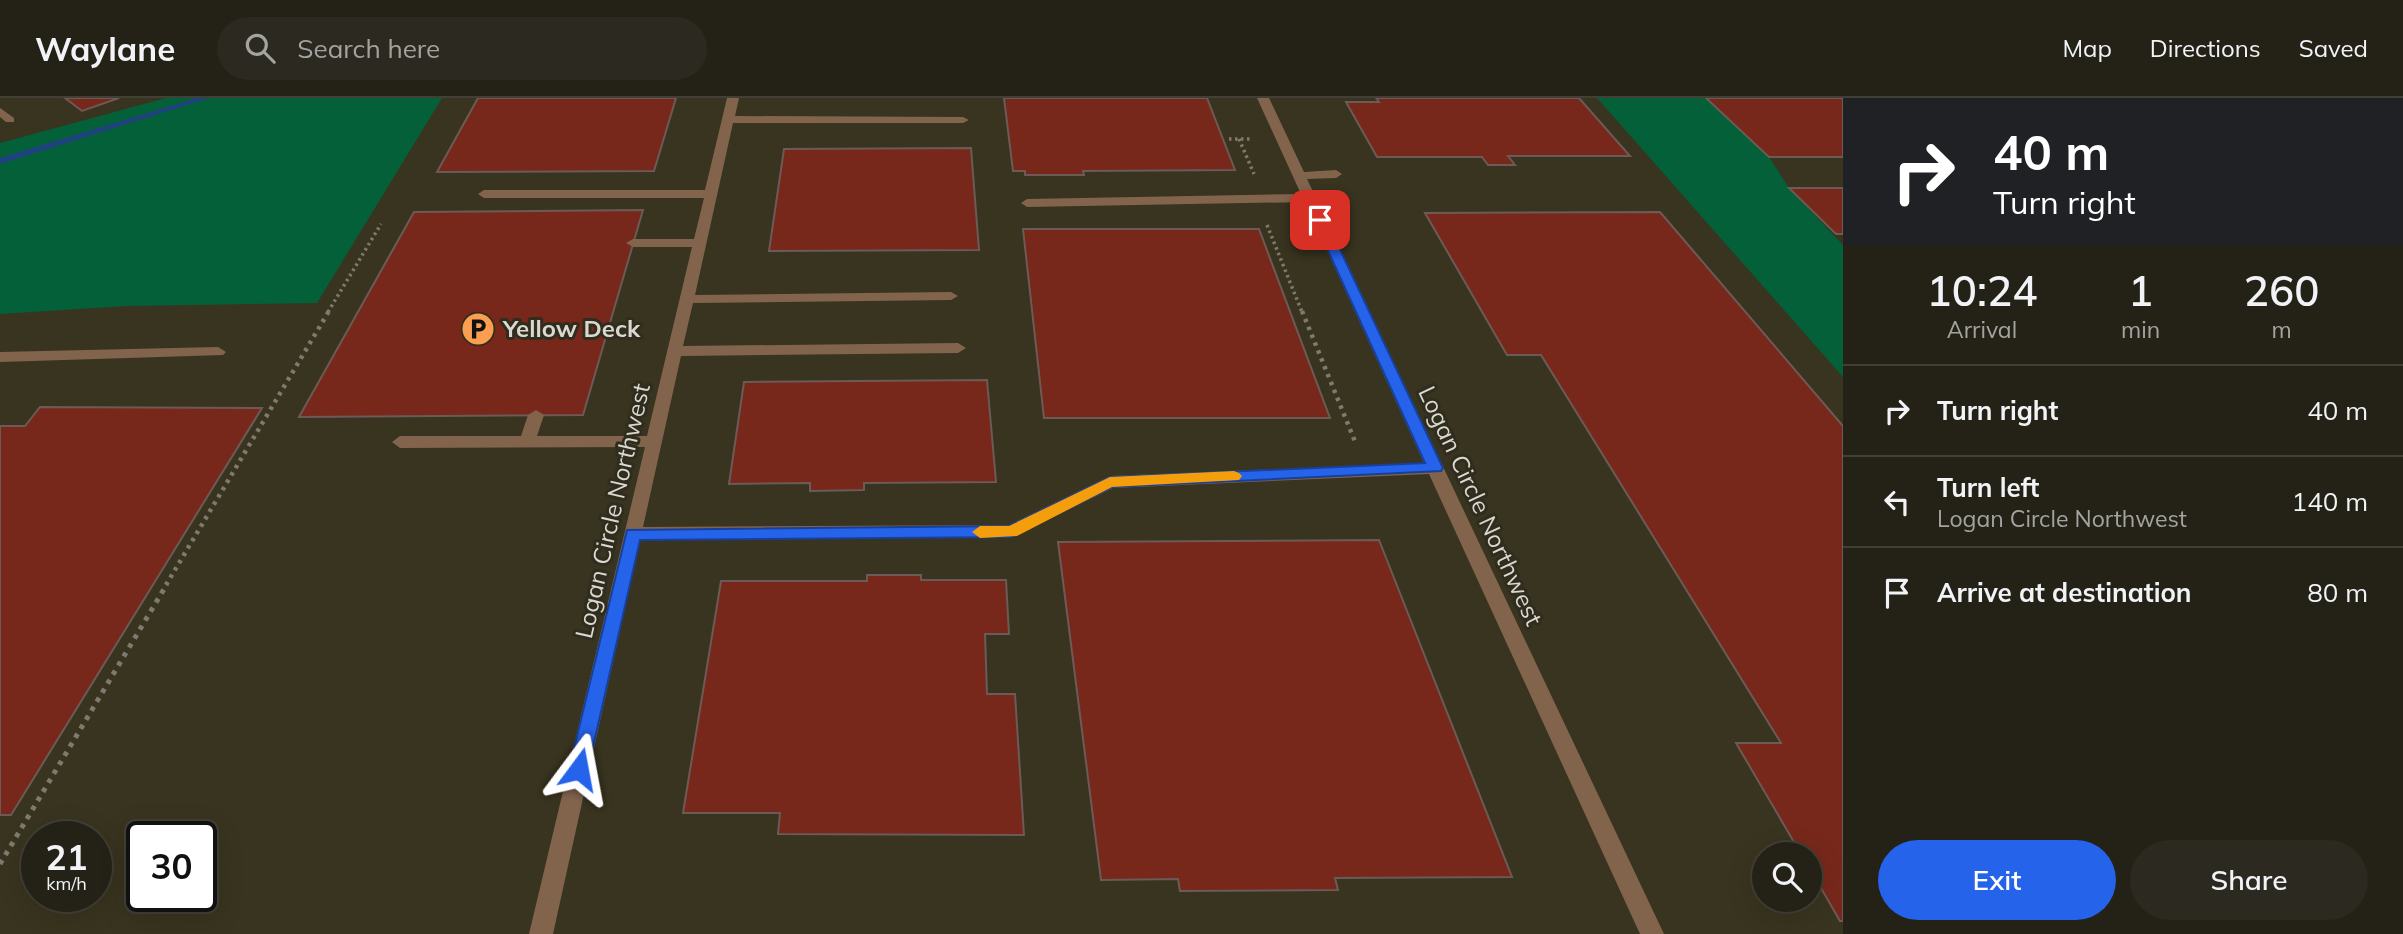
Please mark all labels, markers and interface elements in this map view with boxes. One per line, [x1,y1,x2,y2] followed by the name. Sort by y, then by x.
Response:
[217,17,707,80] search box
[35,28,175,69] text: Waylane
[241,29,279,67] icon: search
[297,32,440,65] text: Search here
[2062,33,2112,63] text: Map
[2150,33,2261,63] text: Directions
[2299,33,2368,63] text: Saved
[1993,121,2109,182] text: 40 m
[1878,126,1969,217] icon: right
[1993,182,2136,222] text: Turn right
[1290,190,1350,250] pin
[1301,201,1339,239] icon: arrive
[1927,264,2037,317] text: 10:24
[2128,264,2153,317] text: 1
[2244,264,2319,317] text: 260
[459,310,497,348] parking icon: Yellow Deck
[502,313,641,343] place label: Yellow Deck
[1947,315,2017,344] text: Arrival
[2121,315,2160,344] text: min
[2271,315,2292,344] text: m
[568,380,656,641] street label: Logan Circle Northwest
[1412,381,1550,630] street label: Logan Circle Northwest
[1878,392,1916,430] icon: right
[1937,394,2058,427] text: Turn right
[2307,394,2368,427] text: 40 m
[1937,471,2039,504] text: Turn left
[1878,483,1916,521] icon: left
[2292,485,2368,518] text: 140 m
[1937,504,2187,533] text: Logan Circle Northwest
[1878,574,1916,612] icon: arrive
[1937,576,2192,609] text: Arrive at destination
[2307,576,2368,609] text: 80 m
[542,732,616,806] position arrow
[126,821,217,912] speed limit sign: 30
[45,835,88,879] text: 21
[1878,840,2116,920] button: Exit
[2130,840,2368,920] button: Share
[1752,842,1822,912] map controls
[1752,842,1822,912] button: search
[46,872,87,895] text: km/h

